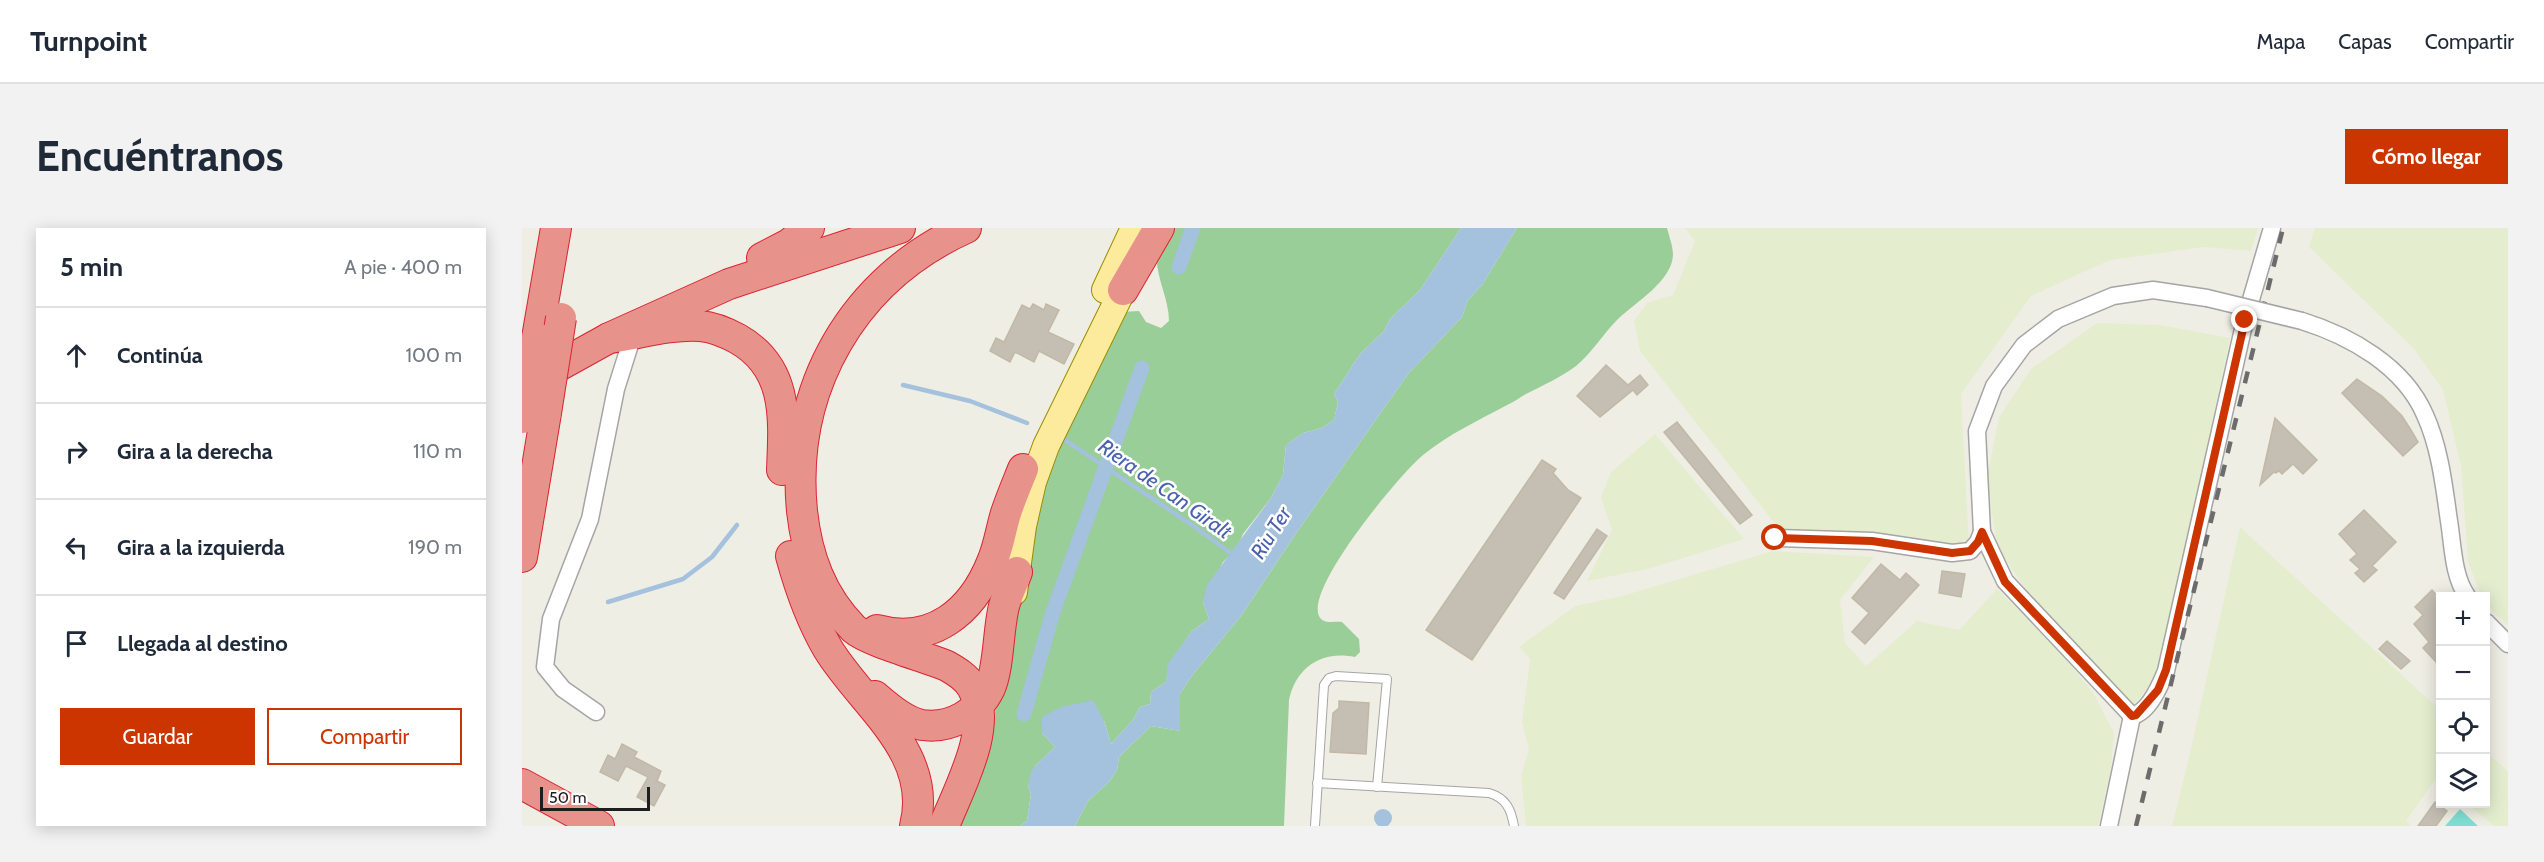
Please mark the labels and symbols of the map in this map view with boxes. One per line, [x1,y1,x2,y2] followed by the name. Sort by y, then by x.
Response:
[2231,306,2257,332] route end
[1094,433,1237,544] water label: Riera de Can Giralt
[1245,501,1297,563] water label: Riu Ter
[1761,524,1787,550] route start
[540,784,650,812] scale bar

